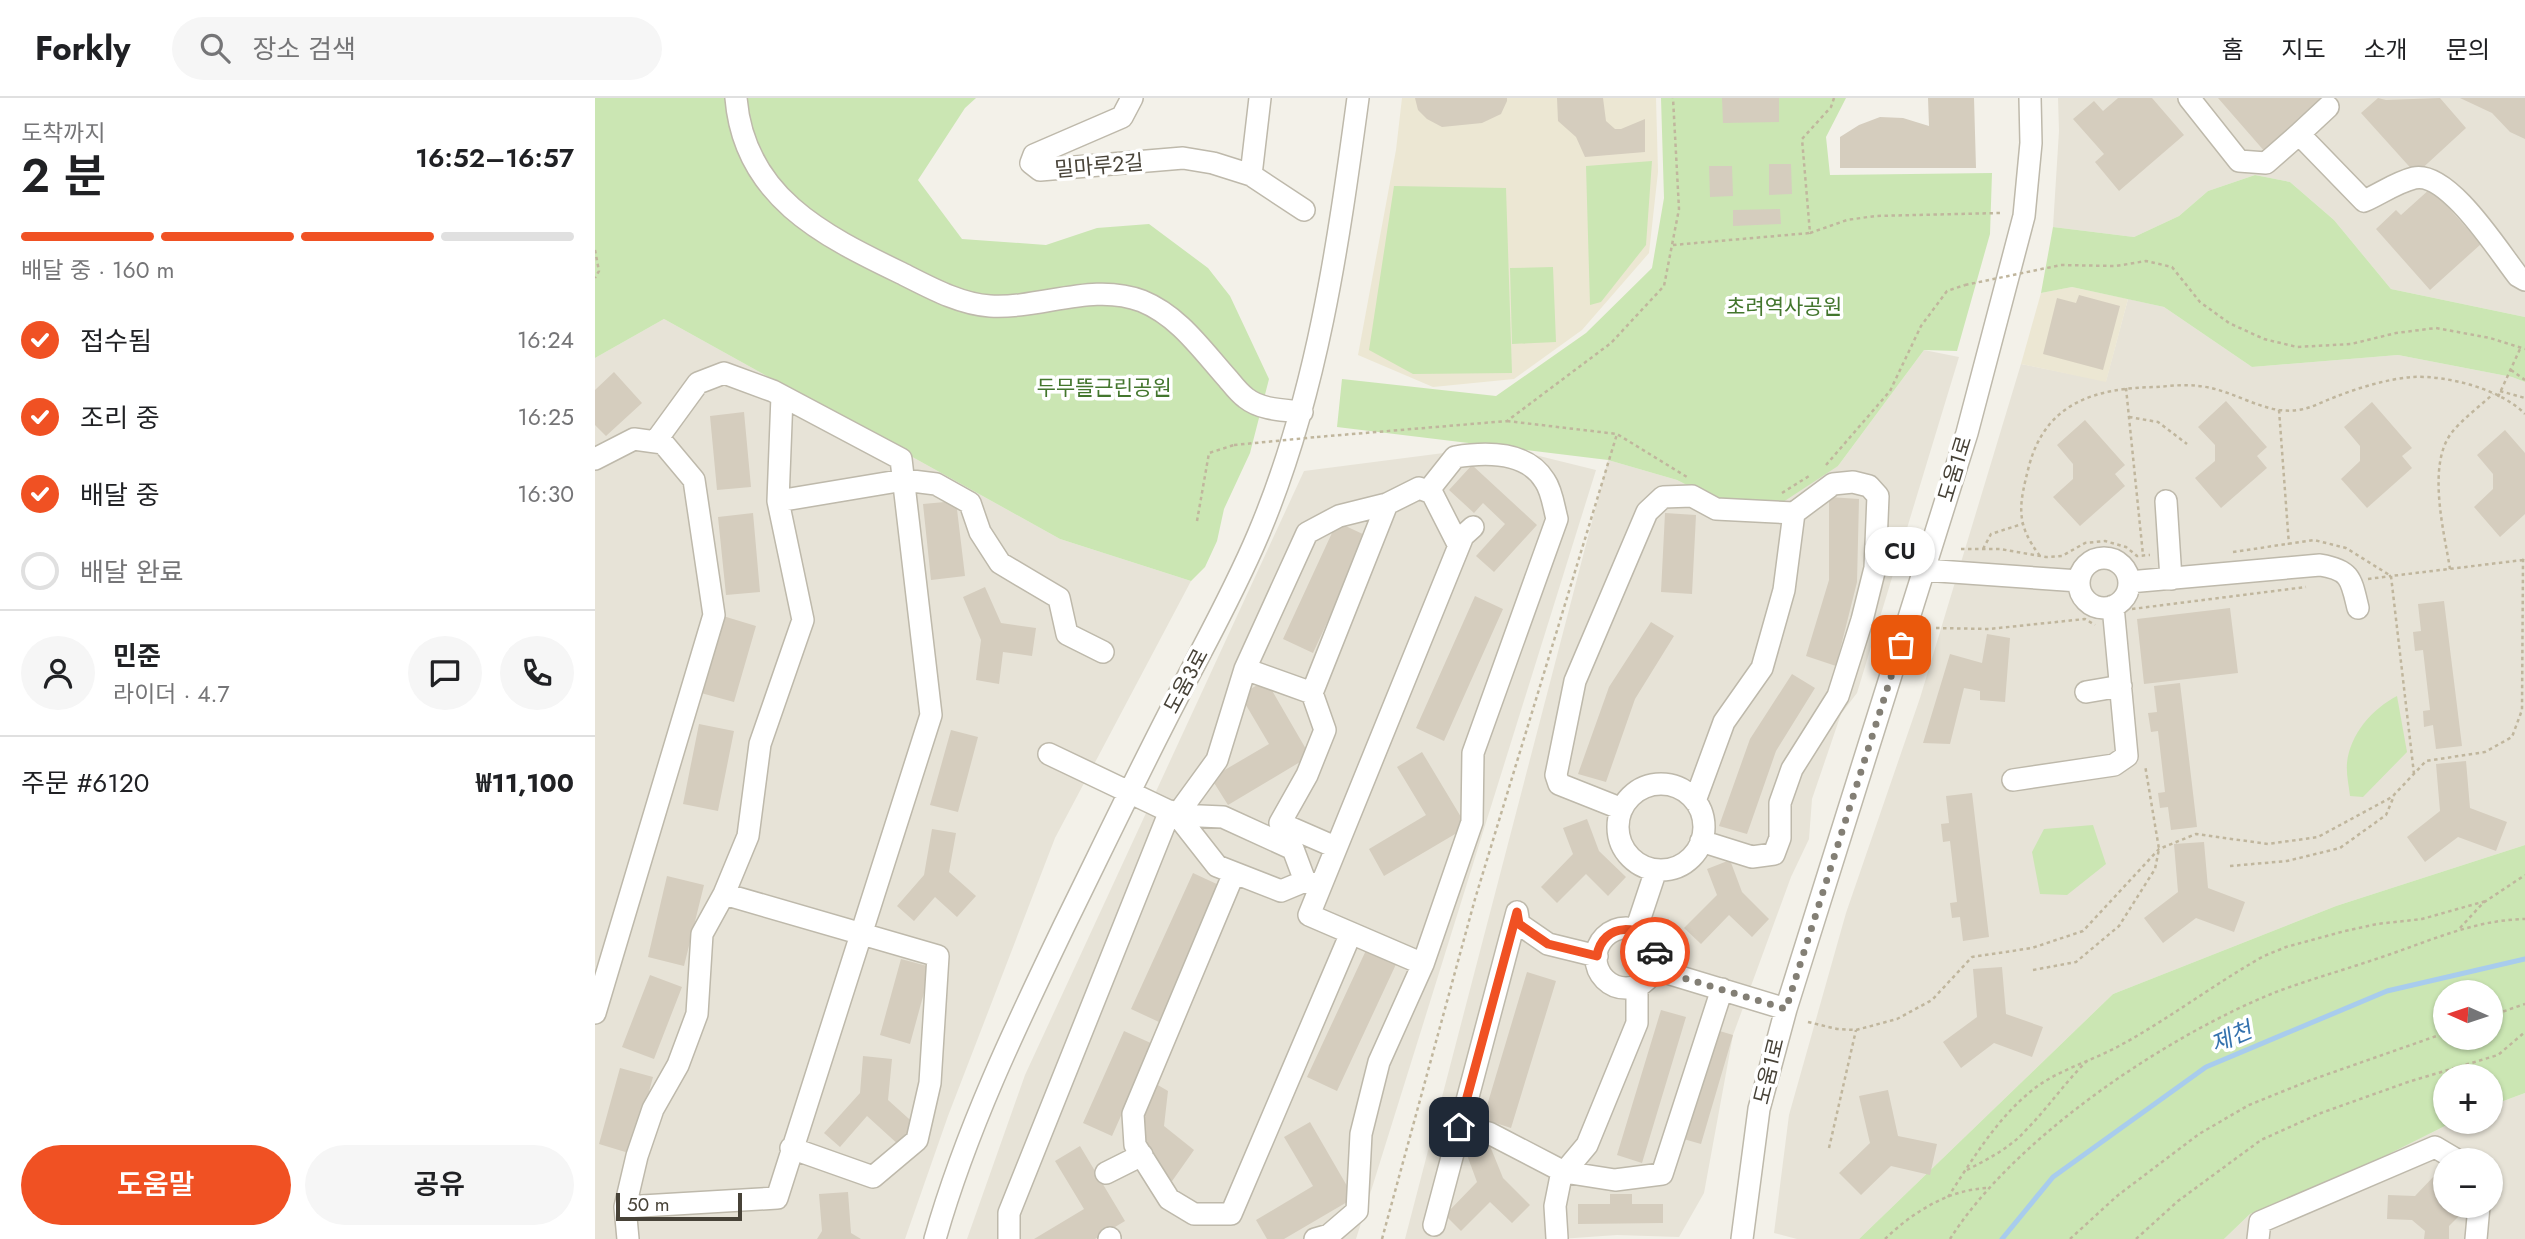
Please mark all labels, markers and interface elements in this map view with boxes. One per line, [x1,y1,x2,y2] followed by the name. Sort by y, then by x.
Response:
[172,17,662,80] search box
[35,25,130,72] text: Forkly
[196,29,234,67] icon: search
[252,30,356,68] text: 장소 검색
[2221,32,2243,67] text: 홈
[2281,32,2326,67] text: 지도
[2364,32,2408,67] text: 소개
[2446,32,2490,67] text: 문의
[21,116,106,150] text: 도착까지
[415,139,574,177] text: 16:52–16:57
[21,143,106,209] text: 2 분
[1053,147,1145,185] street label: 밀마루2길
[21,253,174,287] text: 배달 중 · 160 m
[1726,292,1842,322] park label: 초려역사공원
[21,321,59,359] icon: check
[80,322,152,360] text: 접수됨
[517,323,574,357] text: 16:24
[1036,373,1172,403] park label: 두무뜰근린공원
[21,398,59,436] icon: check
[80,399,160,437] text: 조리 중
[517,400,574,434] text: 16:25
[1931,432,1979,506] street label: 도움1로
[21,475,59,513] icon: check
[80,476,160,514] text: 배달 중
[517,477,574,511] text: 16:30
[1866,526,1936,575] callout: CU
[1884,534,1916,568] text: CU
[80,553,183,591] text: 배달 완료
[1871,615,1931,675] pin
[1882,626,1920,664] icon: bag
[21,636,95,710] button: person
[408,636,482,710] button: chat
[500,636,574,710] button: phone
[113,637,161,675] text: 민준
[1156,643,1216,719] street label: 도움3로
[113,677,230,711] text: 라이더 · 4.7
[21,764,149,802] text: 주문 #6120
[476,764,574,802] text: ₩11,100
[1620,917,1690,987] courier
[1636,933,1674,971] icon: car
[2433,980,2503,1050] north arrow
[2433,980,2503,1218] map controls
[2205,1012,2260,1061] water label: 제천
[1746,1035,1792,1107] street label: 도움1로
[2433,1064,2503,1134] button: +
[1429,1097,1489,1157] pin
[1440,1108,1478,1146] icon: home
[21,1145,291,1225] button: 도움말
[305,1145,574,1225] button: 공유
[2433,1148,2503,1218] button: −
[616,1190,742,1222] scale bar
[627,1191,670,1218] text: 50 m

